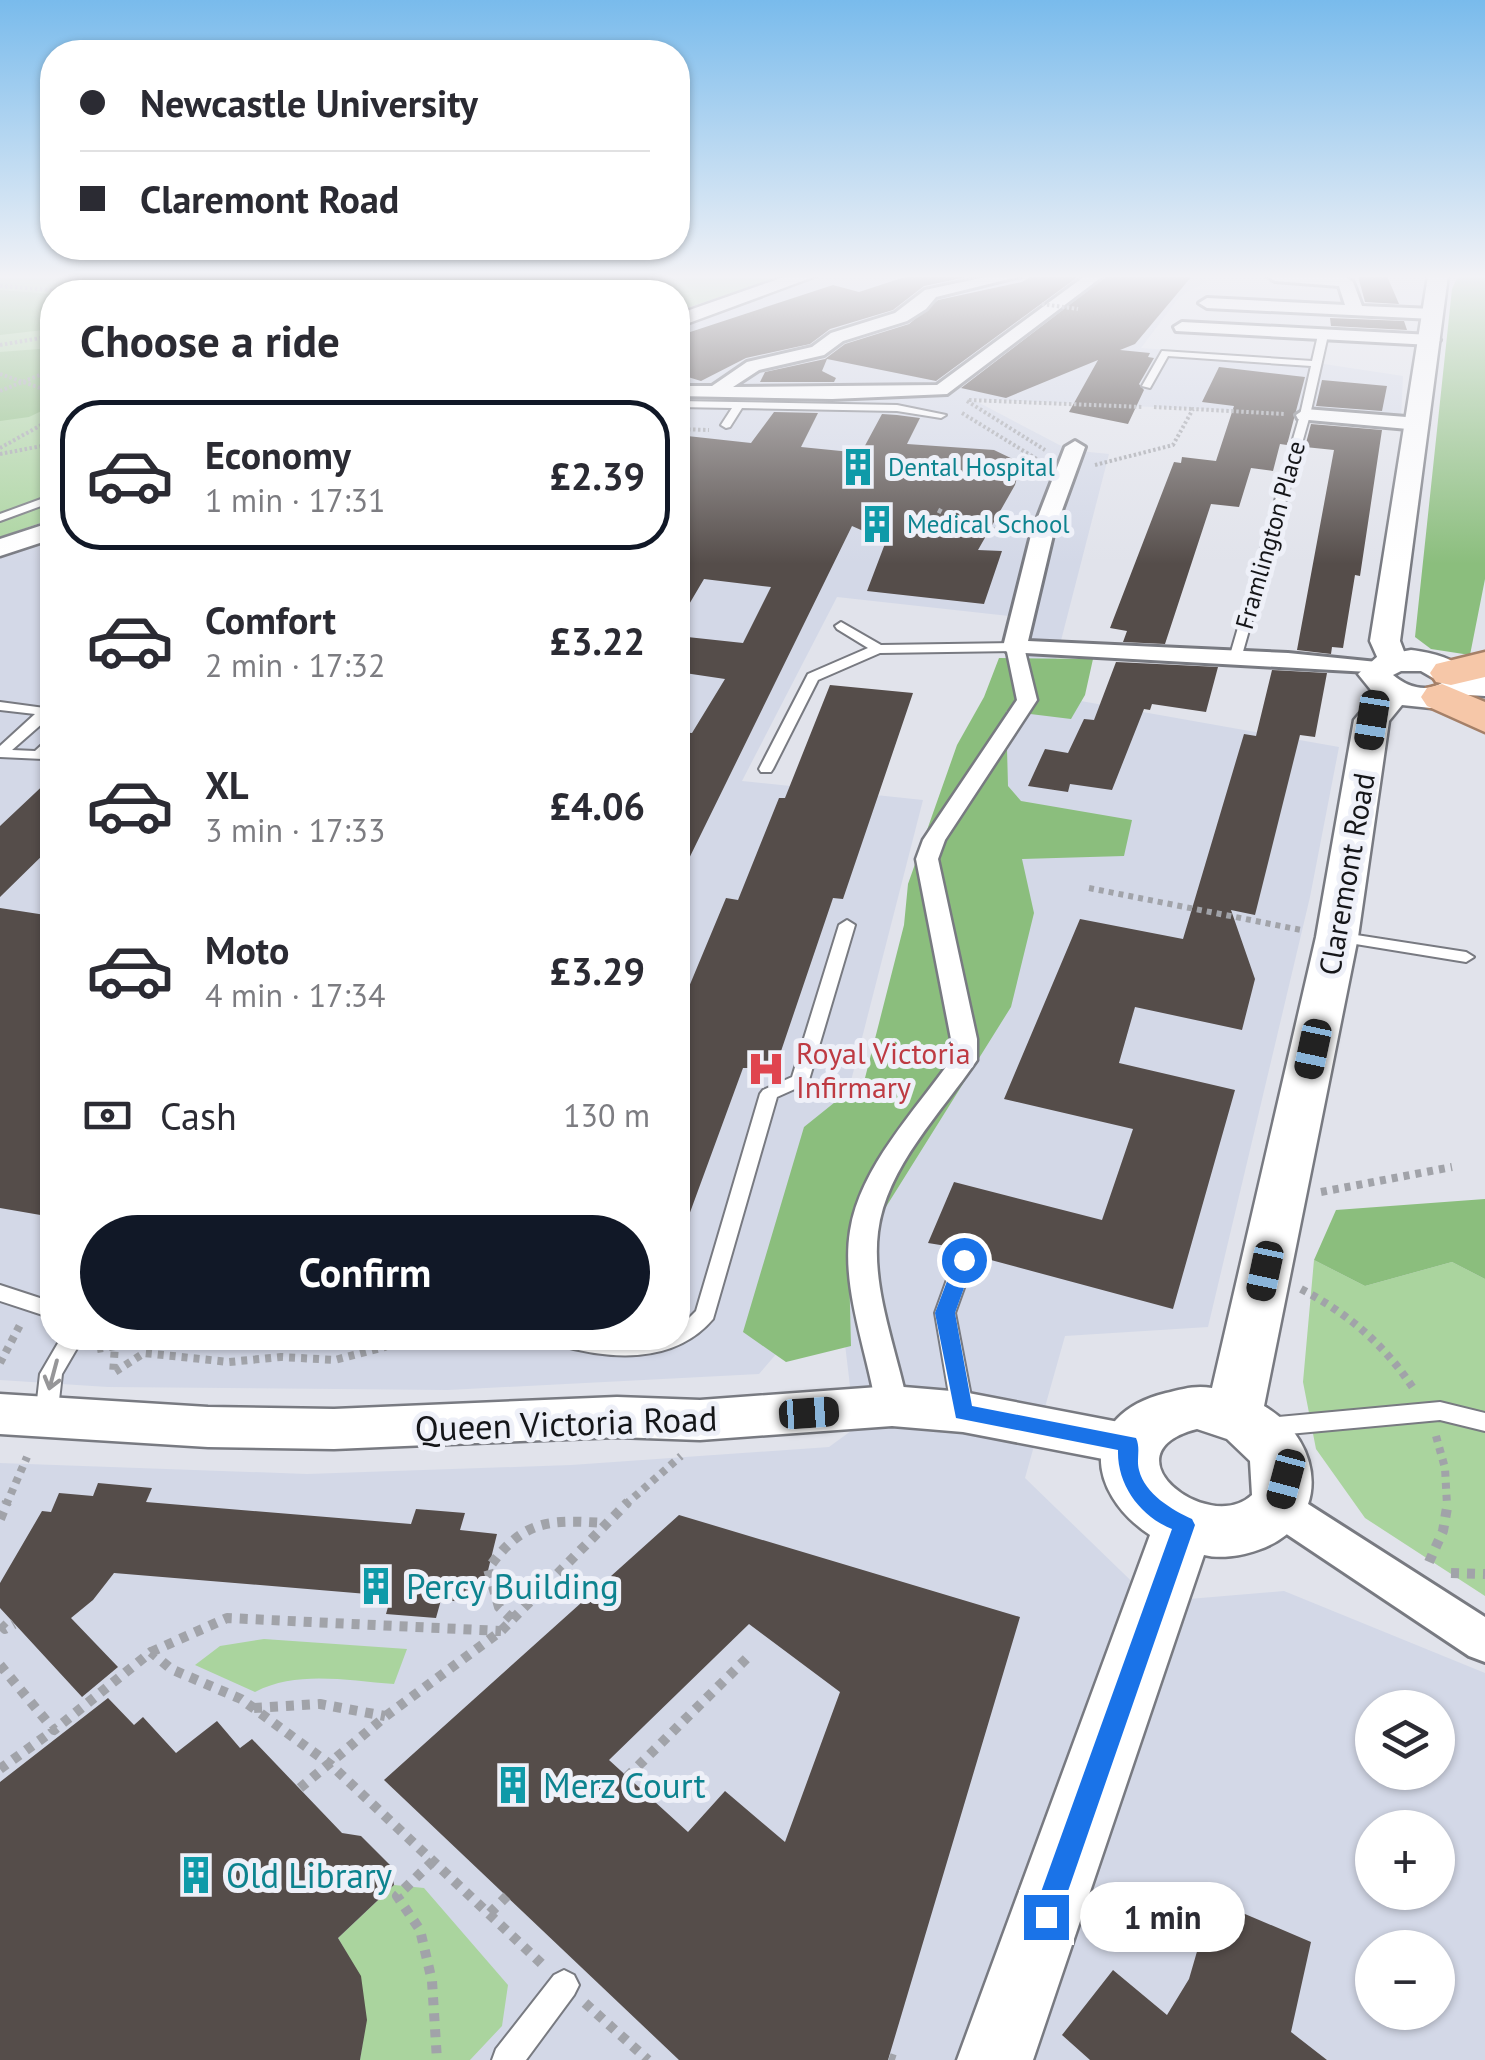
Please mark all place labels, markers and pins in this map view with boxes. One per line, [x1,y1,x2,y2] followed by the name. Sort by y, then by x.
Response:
[837,446,879,488] building icon: Dental Hospital
[888,451,1055,483] place label: Dental Hospital
[856,503,898,545] building icon: Medical School
[907,508,1070,540] place label: Medical School
[796,1033,971,1106] place label: Royal Victoria Infirmary
[745,1048,787,1090] hospital icon: Royal Victoria Infirmary
[406,1563,619,1609] place label: Percy Building
[355,1565,397,1607] building icon: Percy Building
[543,1762,706,1808] place label: Merz Court
[492,1764,534,1806] building icon: Merz Court
[226,1852,392,1898] place label: Old Library
[175,1854,217,1896] building icon: Old Library

